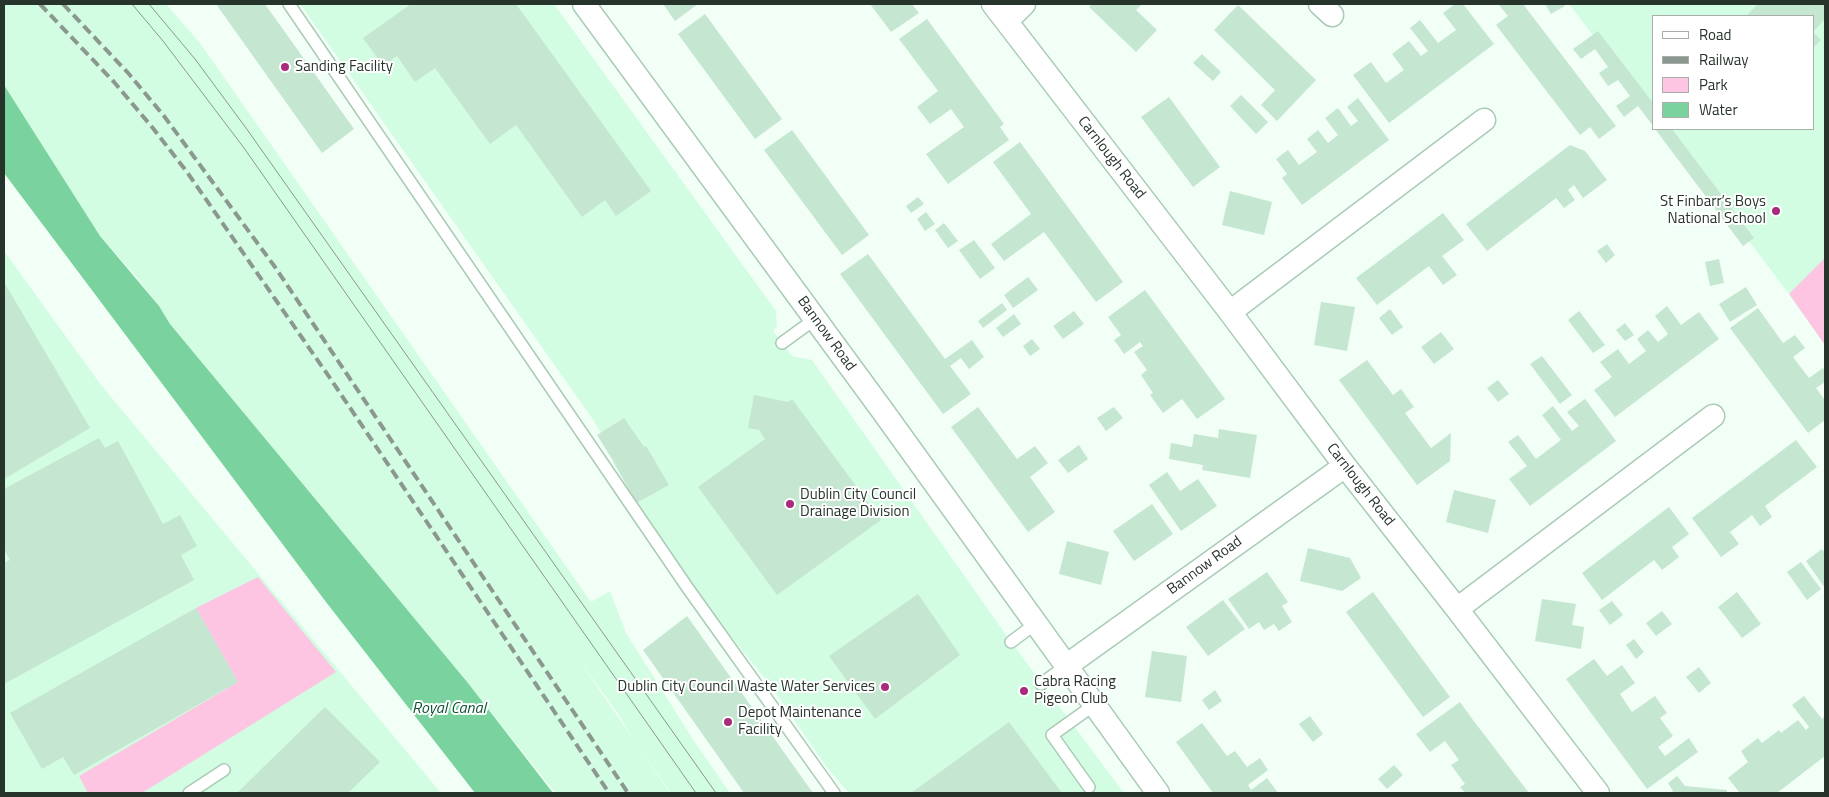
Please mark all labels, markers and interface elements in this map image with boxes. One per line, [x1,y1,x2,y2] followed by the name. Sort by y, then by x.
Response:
[1652,15,1814,130] legend
[1699,23,1731,46] text: Road
[1699,48,1749,71] text: Railway
[295,58,393,76] place label: Sanding Facility
[279,61,291,73] marker: Sanding Facility
[1699,73,1728,96] text: Park
[1699,98,1738,121] text: Water
[1073,113,1149,203] street label: Carnlough Road
[1660,193,1766,228] place label: St Finbarr’s Boys National School
[1770,205,1782,217] marker: St Finbarr’s Boys National School
[793,293,859,375] street label: Bannow Road
[1322,440,1398,530] street label: Carnlough Road
[800,486,916,521] place label: Dublin City Council Drainage Division
[784,498,796,510] marker: Dublin City Council Drainage Division
[1164,533,1246,599] street label: Bannow Road
[1034,673,1116,708] place label: Cabra Racing Pigeon Club
[618,678,875,696] place label: Dublin City Council Waste Water Services
[879,681,891,693] marker: Dublin City Council Waste Water Services
[1018,685,1030,697] marker: Cabra Racing Pigeon Club
[412,699,486,719] water label: Royal Canal
[738,704,861,739] place label: Depot Maintenance Facility
[722,716,734,728] marker: Depot Maintenance Facility

